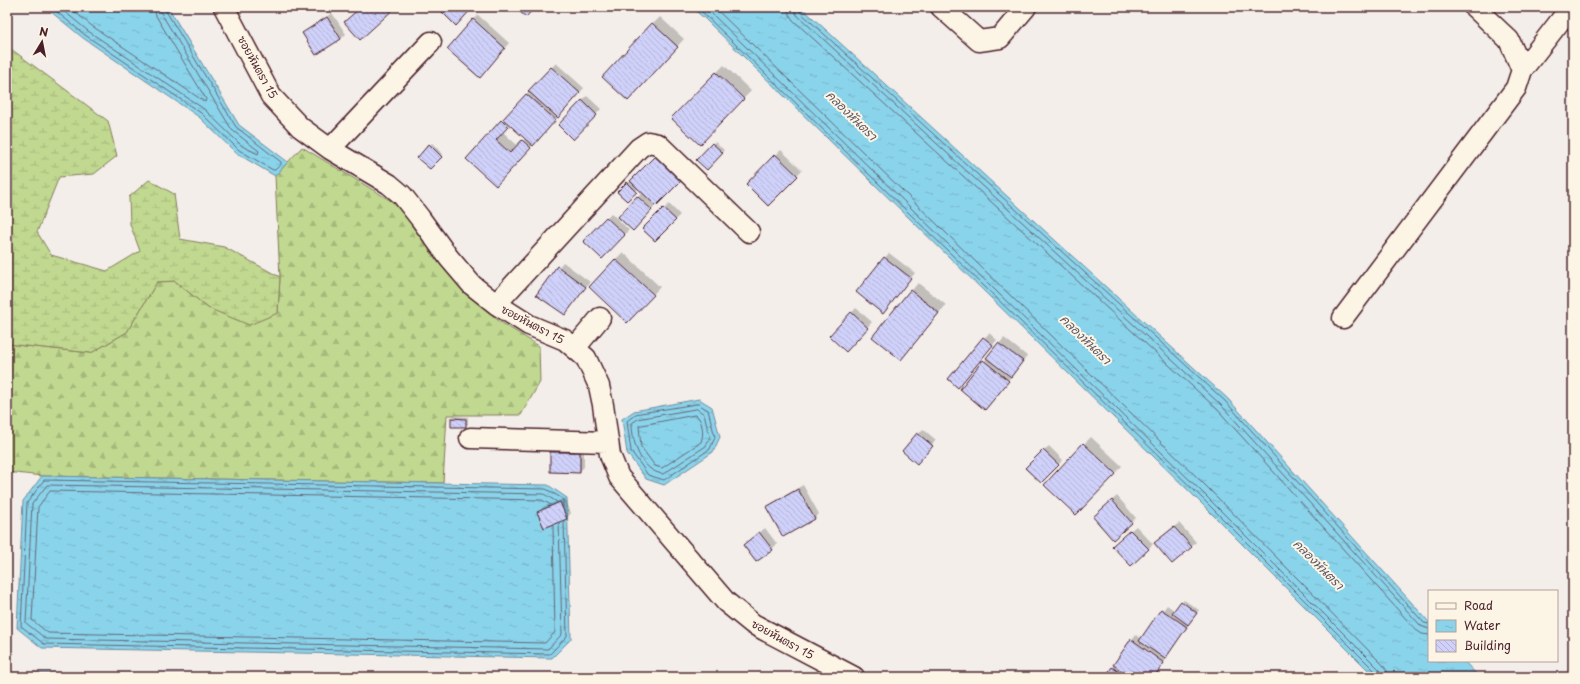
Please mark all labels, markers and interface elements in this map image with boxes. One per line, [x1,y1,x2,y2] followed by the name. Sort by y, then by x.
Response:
[22,22,62,62] north arrow
[38,23,50,41] text: N
[234,33,282,101] street label: ซอยหันตรา 15
[822,86,882,145] water label: คลองหันตรา
[498,300,568,348] street label: ซอยหันตรา 15
[1056,310,1116,369] water label: คลองหันตรา
[1290,535,1349,594] water label: คลองหันตรา
[1428,590,1558,662] legend
[1464,596,1493,614] text: Road
[749,615,817,663] street label: ซอยหันตรา 15
[1464,616,1501,634] text: Water
[1464,636,1511,654] text: Building

